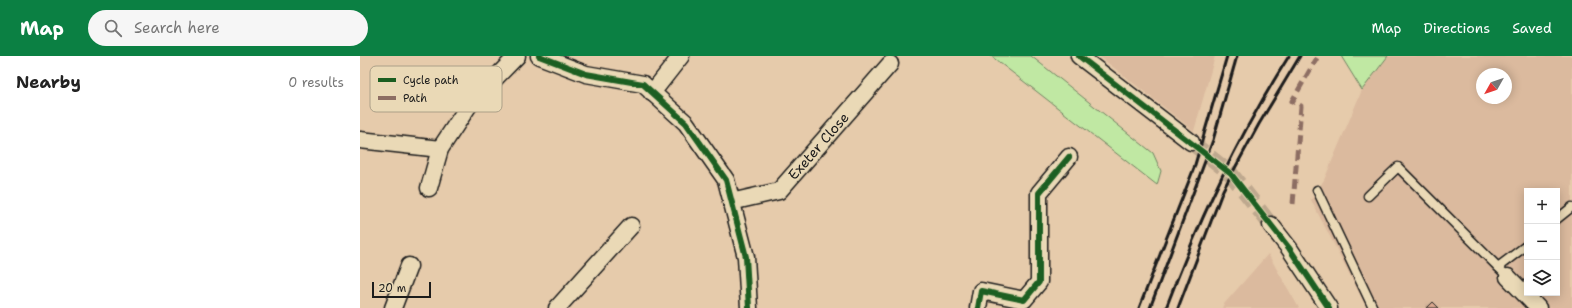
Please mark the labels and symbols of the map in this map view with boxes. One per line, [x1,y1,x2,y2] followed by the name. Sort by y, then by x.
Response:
[370,66,502,112] legend
[1476,68,1512,104] north arrow
[403,73,459,88] text: Cycle path
[403,91,427,106] text: Path
[784,108,853,184] street label: Exeter Close
[372,280,431,299] scale bar

